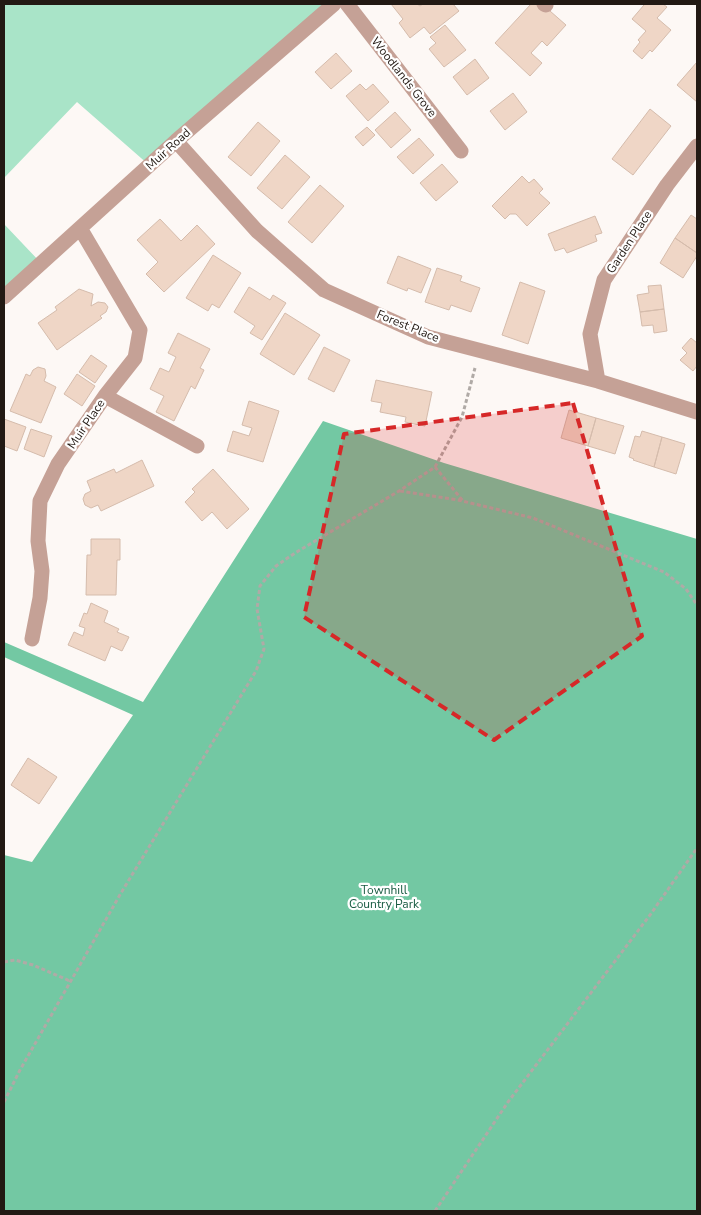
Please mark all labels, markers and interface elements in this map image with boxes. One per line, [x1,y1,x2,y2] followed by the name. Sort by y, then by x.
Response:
[368,34,440,120] street label: Woodlands Grove
[142,125,194,173] street label: Muir Road
[603,207,655,277] street label: Garden Place
[374,306,442,346] street label: Forest Place
[64,396,108,452] street label: Muir Place
[349,882,420,912] park label: Townhill Country Park

